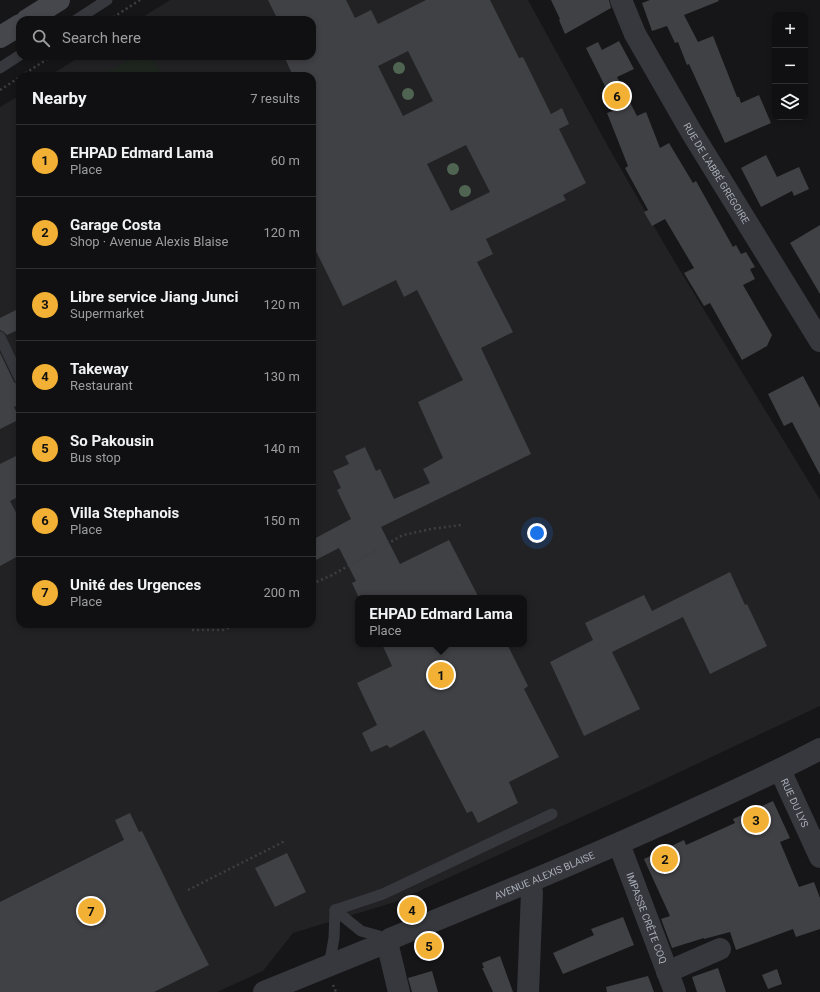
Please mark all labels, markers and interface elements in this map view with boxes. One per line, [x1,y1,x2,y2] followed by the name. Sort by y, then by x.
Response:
[772,12,808,120] map controls
[772,12,808,48] button: +
[16,16,316,60] search box
[30,27,52,49] icon: search
[62,29,141,47] text: Search here
[772,48,808,84] button: −
[604,81,630,111] pin: 6
[772,84,808,120] button: layers
[32,88,87,108] text: Nearby
[250,91,300,106] text: 7 results
[681,121,752,226] street label: RUE DE L'ABBÉ GREGOIRE
[70,144,214,162] text: EHPAD Edmard Lama
[41,153,49,168] text: 1
[271,153,300,168] text: 60 m
[70,162,102,177] text: Place
[70,216,161,234] text: Garage Costa
[41,225,49,240] text: 2
[263,225,300,240] text: 120 m
[70,234,228,249] text: Shop · Avenue Alexis Blaise
[70,288,238,306] text: Libre service Jiang Junci
[41,297,49,312] text: 3
[263,297,300,312] text: 120 m
[70,306,144,321] text: Supermarket
[70,360,129,378] text: Takeway
[41,369,49,384] text: 4
[263,369,300,384] text: 130 m
[70,378,133,393] text: Restaurant
[70,432,154,450] text: So Pakousin
[41,441,49,456] text: 5
[263,441,300,456] text: 140 m
[70,450,121,465] text: Bus stop
[70,504,179,522] text: Villa Stephanois
[41,513,49,528] text: 6
[263,513,300,528] text: 150 m
[70,522,102,537] text: Place
[527,523,547,543] your location
[70,576,201,594] text: Unité des Urgences
[41,585,49,600] text: 7
[263,585,300,600] text: 200 m
[70,594,102,609] text: Place
[355,595,527,647] popup
[369,605,513,623] text: EHPAD Edmard Lama
[369,623,401,638] text: Place
[428,660,454,690] pin: 1
[779,777,811,829] street label: RUE DU LYS
[743,805,769,835] pin: 3
[652,844,678,874] pin: 2
[493,849,597,902] street label: AVENUE ALEXIS BLAISE
[624,871,669,965] street label: IMPASSE CRÊTE COQ
[399,895,425,925] pin: 4
[78,896,104,926] pin: 7
[416,931,442,961] pin: 5

